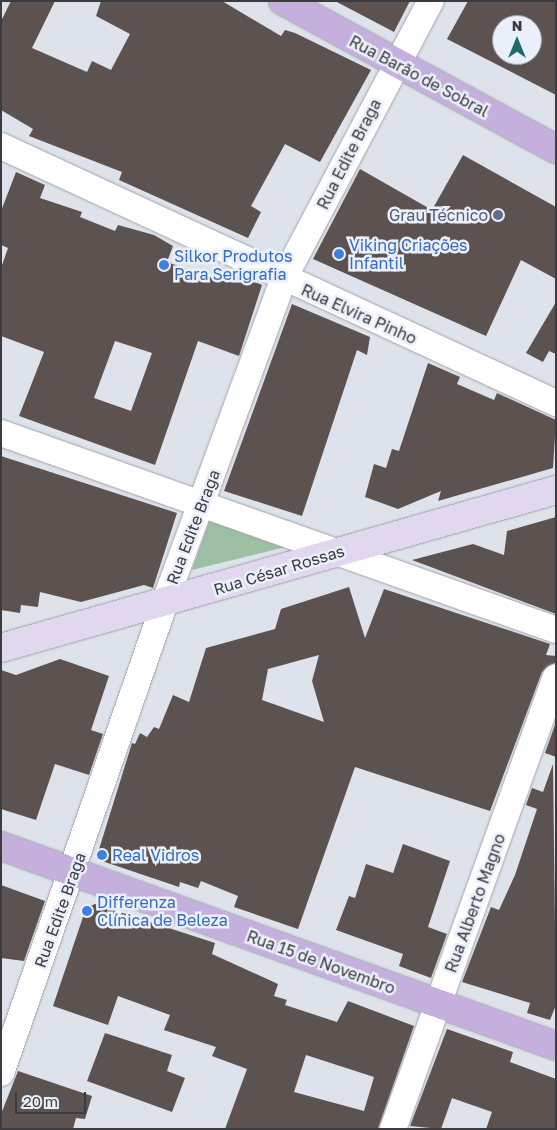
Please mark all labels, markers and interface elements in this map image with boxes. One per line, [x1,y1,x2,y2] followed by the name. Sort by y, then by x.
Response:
[492,15,542,65] north arrow
[512,17,522,34] text: N
[346,31,492,121] street label: Rua Barão de Sobral
[313,96,385,212] street label: Rua Edite Braga
[389,205,488,225] place label: Grau Técnico
[492,209,504,221] marker: Grau Técnico
[349,235,468,273] place label: Viking Criações Infantil
[174,246,292,284] place label: Silkor Produtos Para Serigrafia
[333,248,345,260] marker: Viking Criações Infantil
[158,259,170,271] marker: Silkor Produtos Para Serigrafia
[298,280,420,348] street label: Rua Elvira Pinho
[162,467,224,587] street label: Rua Edite Braga
[211,541,347,599] street label: Rua César Rossas
[441,831,509,975] street label: Rua Alberto Magno
[112,845,199,865] place label: Real Vidros
[96,849,108,861] marker: Real Vidros
[30,850,90,970] street label: Rua Edite Braga
[97,892,228,930] place label: Differenza Clínica de Beleza
[81,905,93,917] marker: Differenza Clínica de Beleza
[244,926,398,998] street label: Rua 15 de Novembro
[18,1082,89,1114] scale bar
[23,1092,58,1110] text: 20 m

